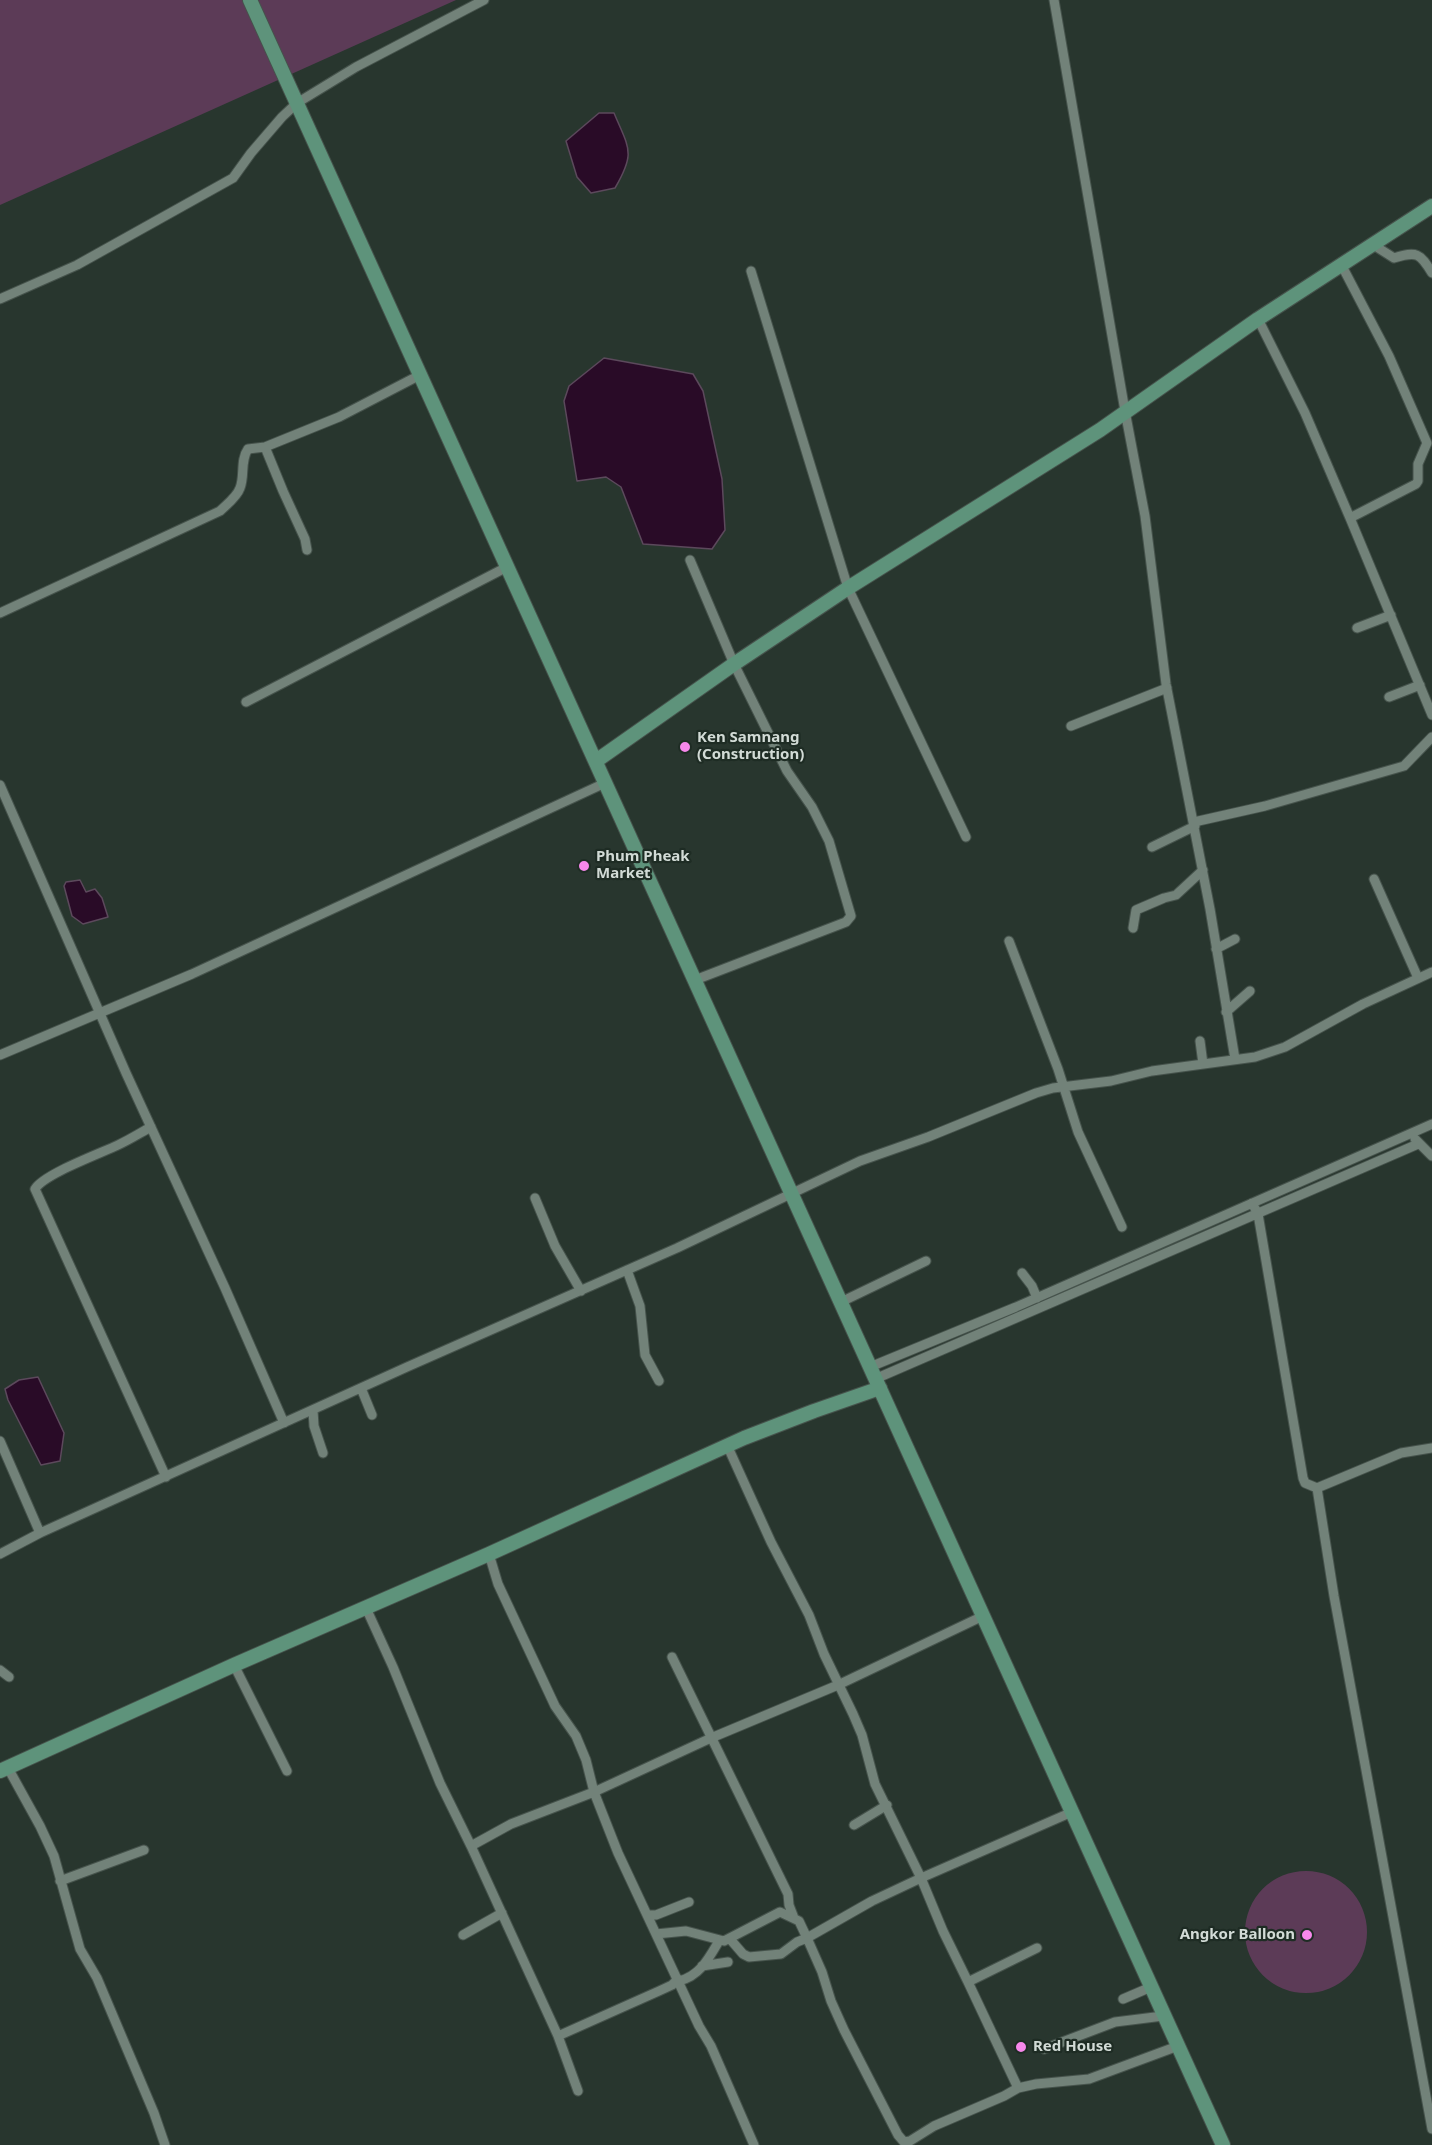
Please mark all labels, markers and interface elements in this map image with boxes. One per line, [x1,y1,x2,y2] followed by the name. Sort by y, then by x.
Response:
[697,729,804,764] place label: Ken Samnang (Construction)
[678,740,692,754] marker: Ken Samnang (Construction)
[596,848,690,883] place label: Phum Pheak Market
[577,859,591,873] marker: Phum Pheak Market
[1180,1926,1295,1944] place label: Angkor Balloon
[1300,1928,1314,1942] marker: Angkor Balloon
[1033,2038,1112,2056] place label: Red House
[1014,2040,1028,2054] marker: Red House

